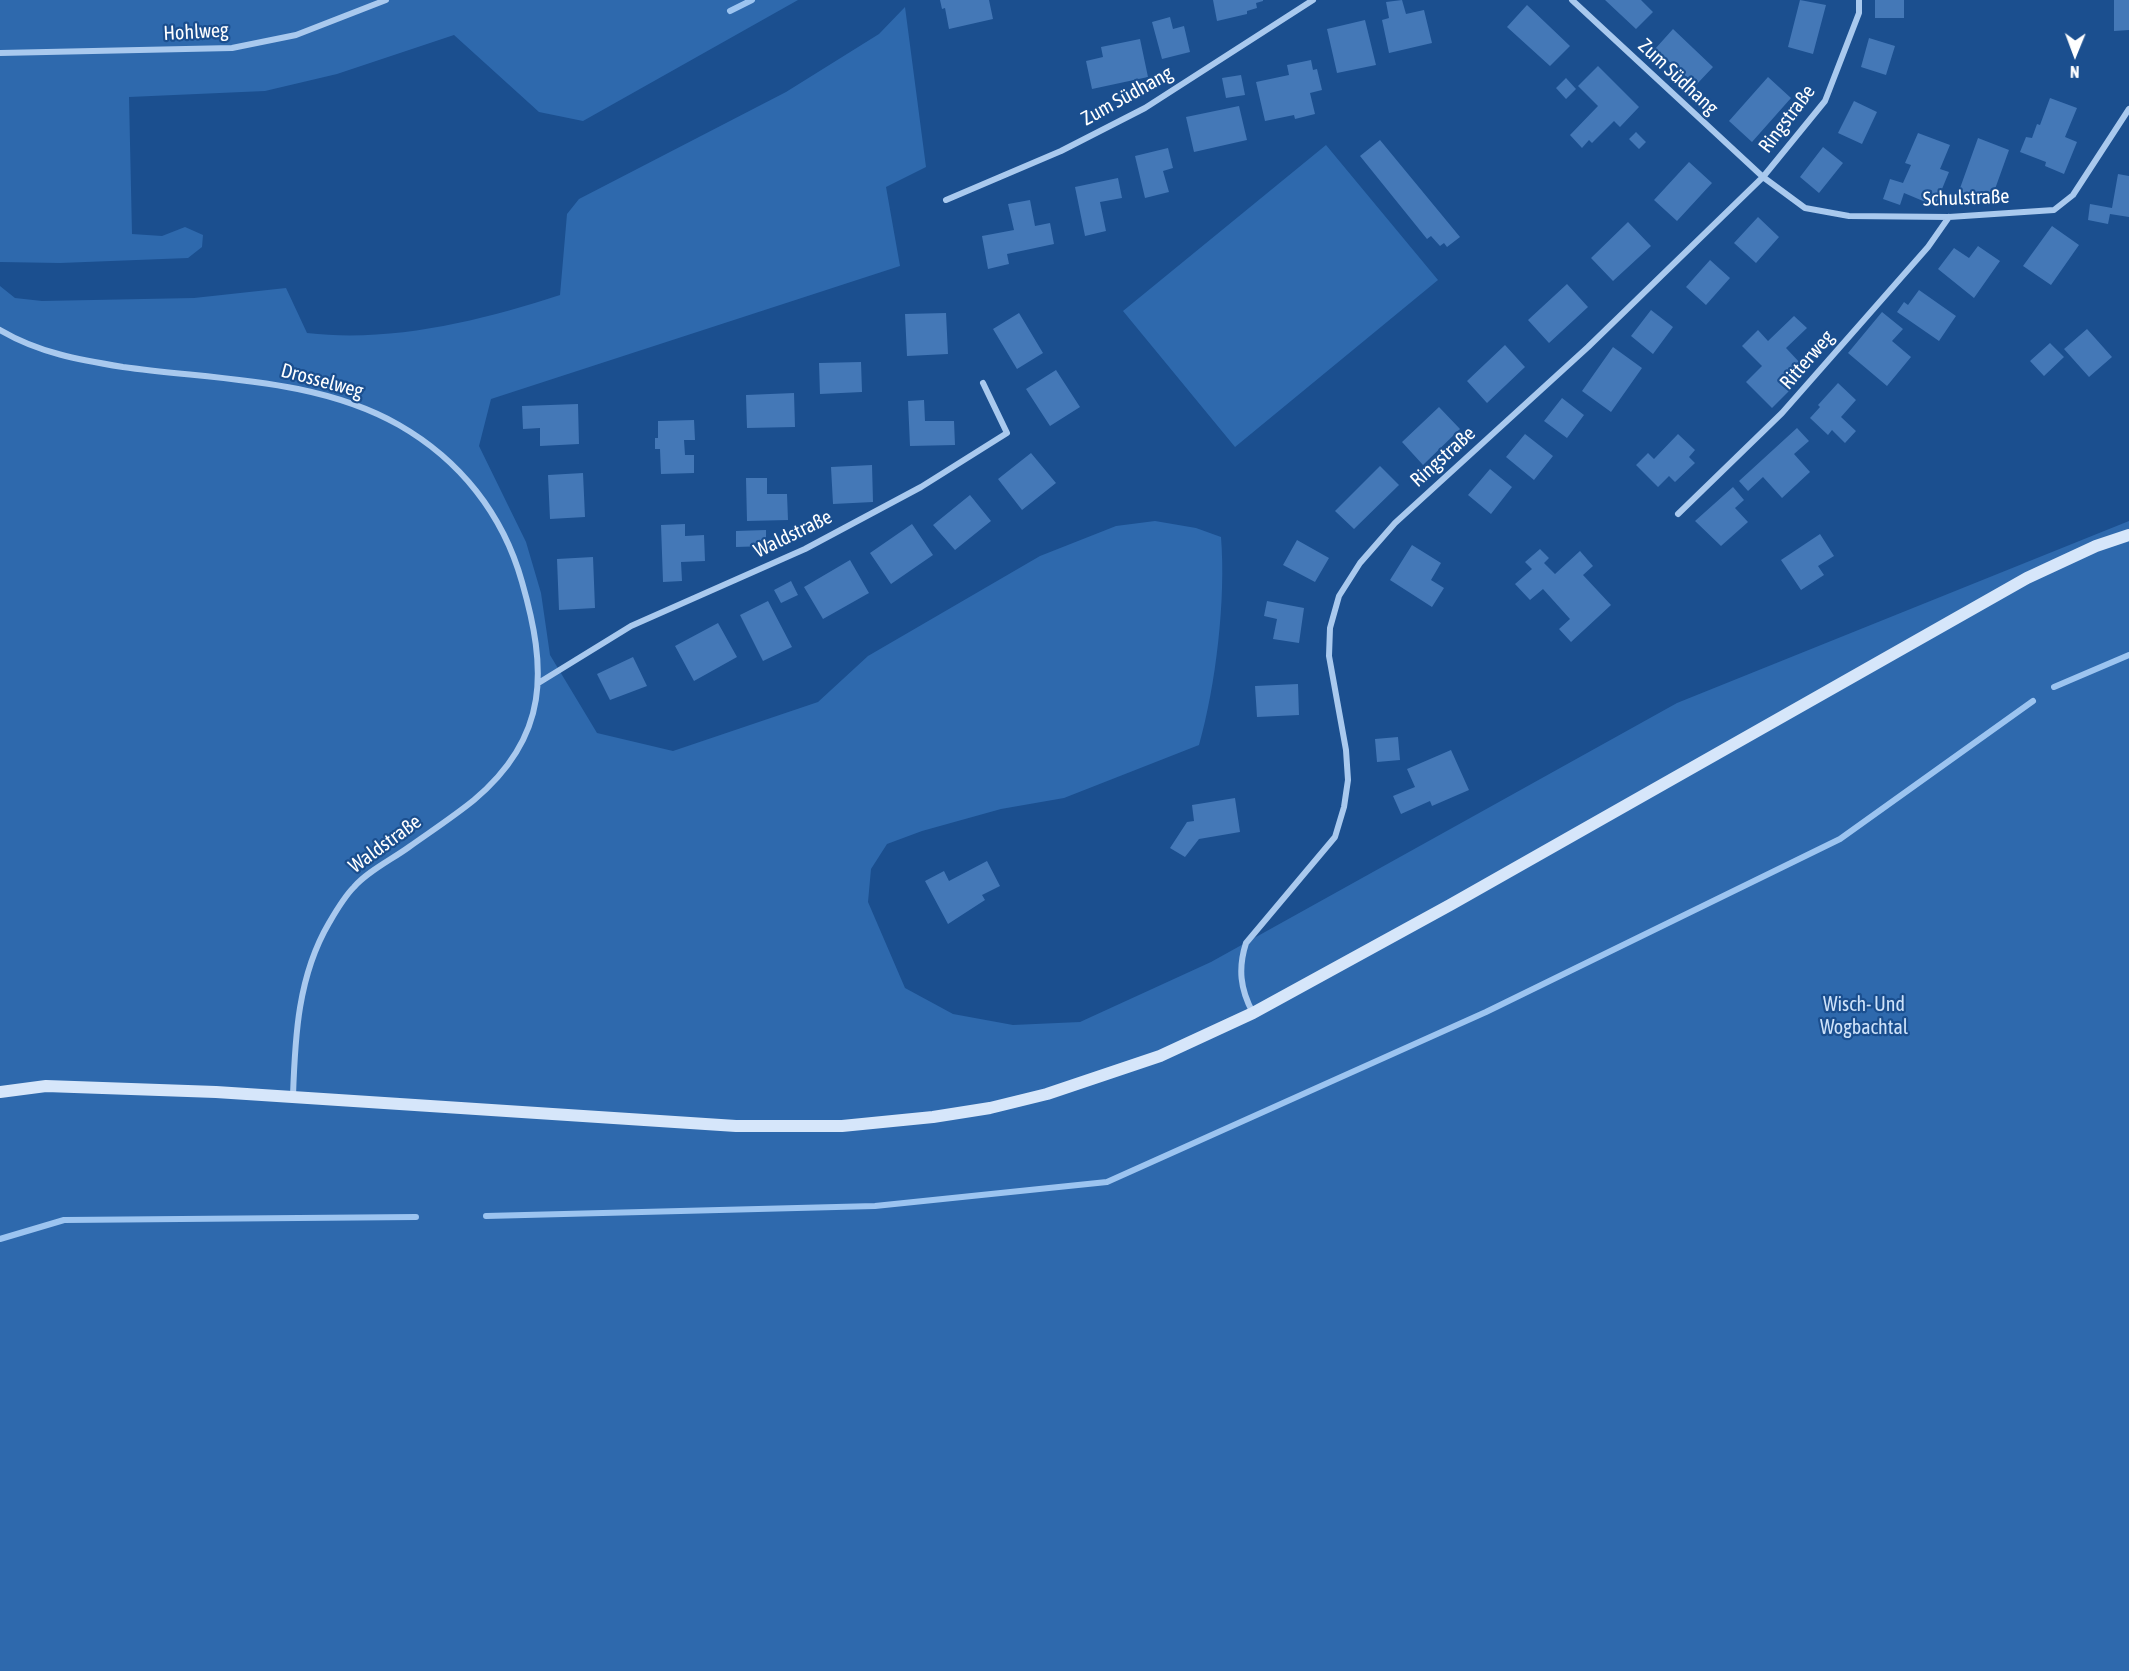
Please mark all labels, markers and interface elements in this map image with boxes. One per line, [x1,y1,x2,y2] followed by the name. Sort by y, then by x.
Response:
[163,18,229,46] street label: Hohlweg
[2045,24,2105,84] north arrow
[1633,34,1723,120] street label: Zum Südhang
[1077,61,1177,131] street label: Zum Südhang
[2070,63,2080,81] text: N
[1754,80,1820,158] street label: Ringstraße
[1922,184,2010,212] street label: Schulstraße
[1775,326,1839,394] street label: Ritterweg
[278,359,366,403] street label: Drosselweg
[1406,422,1480,492] street label: Ringstraße
[750,505,836,563] street label: Waldstraße
[344,810,426,878] street label: Waldstraße
[1820,993,1908,1040] park label: Wisch- Und Wogbachtal

